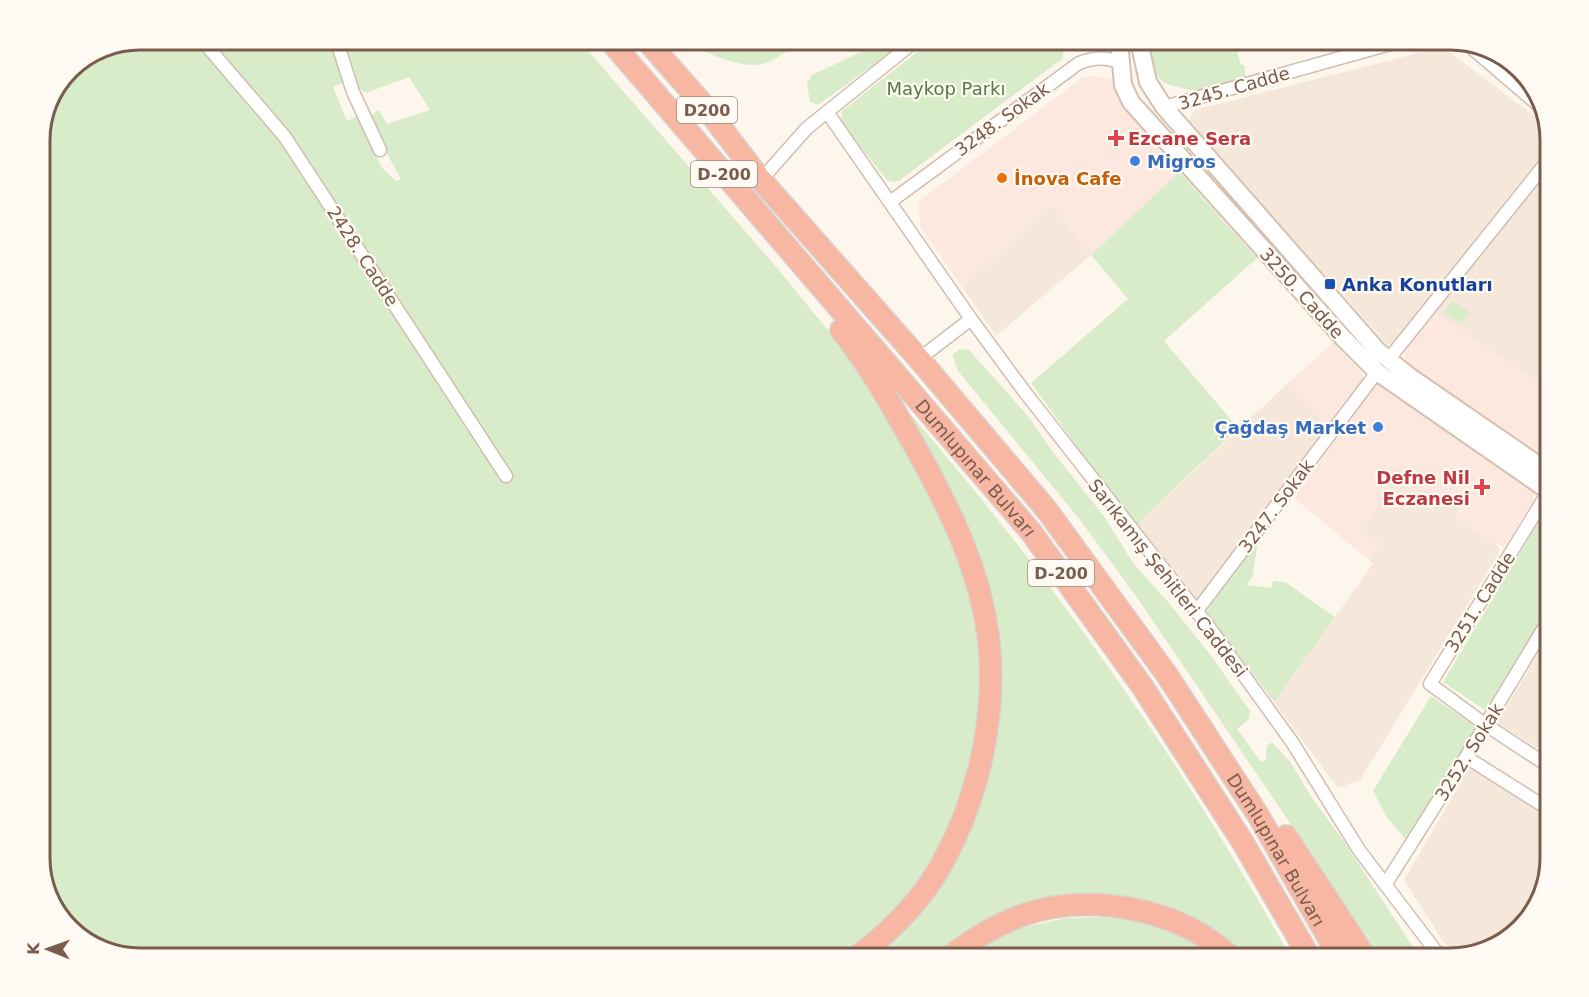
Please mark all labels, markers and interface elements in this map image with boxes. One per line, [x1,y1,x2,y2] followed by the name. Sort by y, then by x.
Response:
[1176,62,1292,114] street label: 3245. Cadde
[951,77,1054,160] street label: 3248. Sokak
[886,78,1006,99] park label: Maykop Parkı
[677,97,737,123] road number: D200
[1128,128,1251,149] place label: Ezcane Sera
[1109,131,1123,145] marker: Ezcane Sera
[1147,151,1216,172] place label: Migros
[1128,154,1142,168] marker: Migros
[691,161,757,187] road number: D-200
[1014,168,1121,189] place label: İnova Cafe
[995,171,1009,185] marker: İnova Cafe
[323,202,403,310] street label: 2428. Cadde
[1256,243,1348,343] street label: 3250. Cadde
[1342,274,1493,295] place label: Anka Konutları
[1323,277,1337,291] marker: Anka Konutları
[911,395,1041,540] street label: Dumlupınar Bulvarı
[1215,417,1366,438] place label: Çağdaş Market
[1371,420,1385,434] marker: Çağdaş Market
[1234,455,1318,557] street label: 3247. Sokak
[1376,467,1470,509] place label: Defne Nil Eczanesi
[1084,475,1252,681] street label: Sarıkamış Şehitleri Caddesi
[1475,480,1489,494] marker: Defne Nil Eczanesi
[1441,548,1519,656] street label: 3251. Cadde
[1028,560,1094,586] road number: D-200
[1431,699,1508,805] street label: 3252. Sokak
[1223,769,1330,930] street label: Dumlupınar Bulvarı
[18,919,78,979] north arrow
[24,942,43,955] text: K

